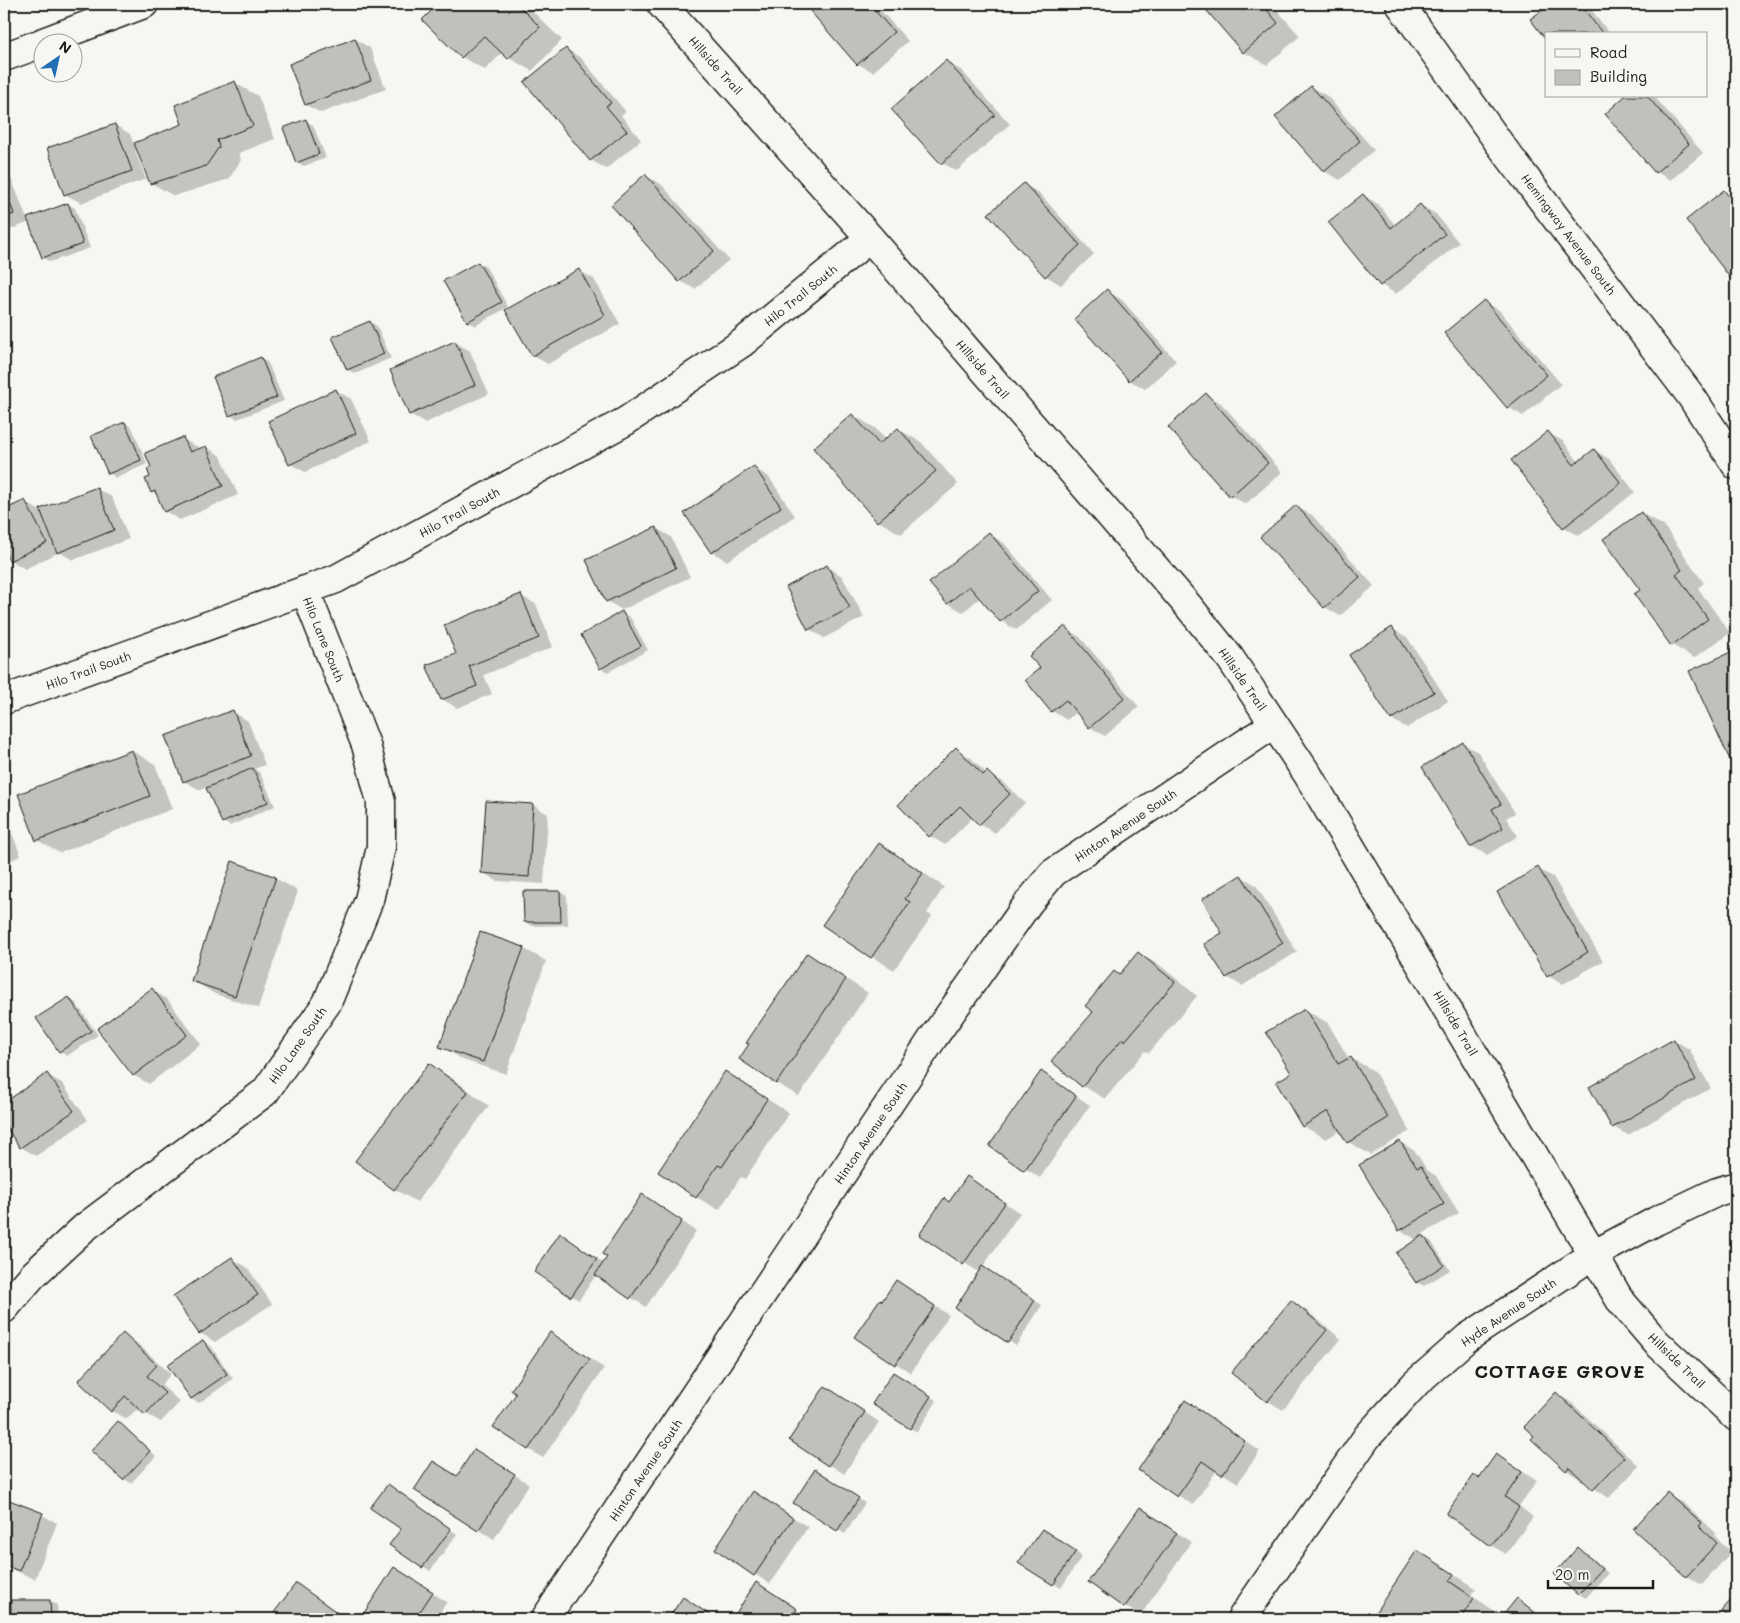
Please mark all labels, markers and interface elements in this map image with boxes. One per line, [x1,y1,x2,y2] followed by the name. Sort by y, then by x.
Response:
[32,32,82,82] north arrow
[685,32,747,98] street label: Hillside Trail
[1545,32,1708,98] legend
[56,36,75,58] text: N
[1590,42,1627,62] text: Road
[1590,66,1647,86] text: Building
[1518,170,1620,298] street label: Hemingway Avenue South
[760,261,840,329] street label: Hilo Trail South
[953,336,1013,402] street label: Hillside Trail
[416,483,502,541] street label: Hilo Trail South
[300,594,348,684] street label: Hilo Lane South
[1215,644,1271,714] street label: Hillside Trail
[43,647,133,693] street label: Hilo Trail South
[1071,785,1179,865] street label: Hinton Avenue South
[1430,987,1482,1059] street label: Hillside Trail
[265,1003,330,1087] street label: Hilo Lane South
[830,1079,910,1187] street label: Hinton Avenue South
[1457,1274,1559,1350] street label: Hyde Avenue South
[1645,1329,1709,1391] street label: Hillside Trail
[1474,1359,1646,1383] district label: COTTAGE GROVE
[605,1416,685,1524] street label: Hinton Avenue South
[1548,1558,1652,1590] scale bar
[1555,1564,1589,1584] text: 20 m

